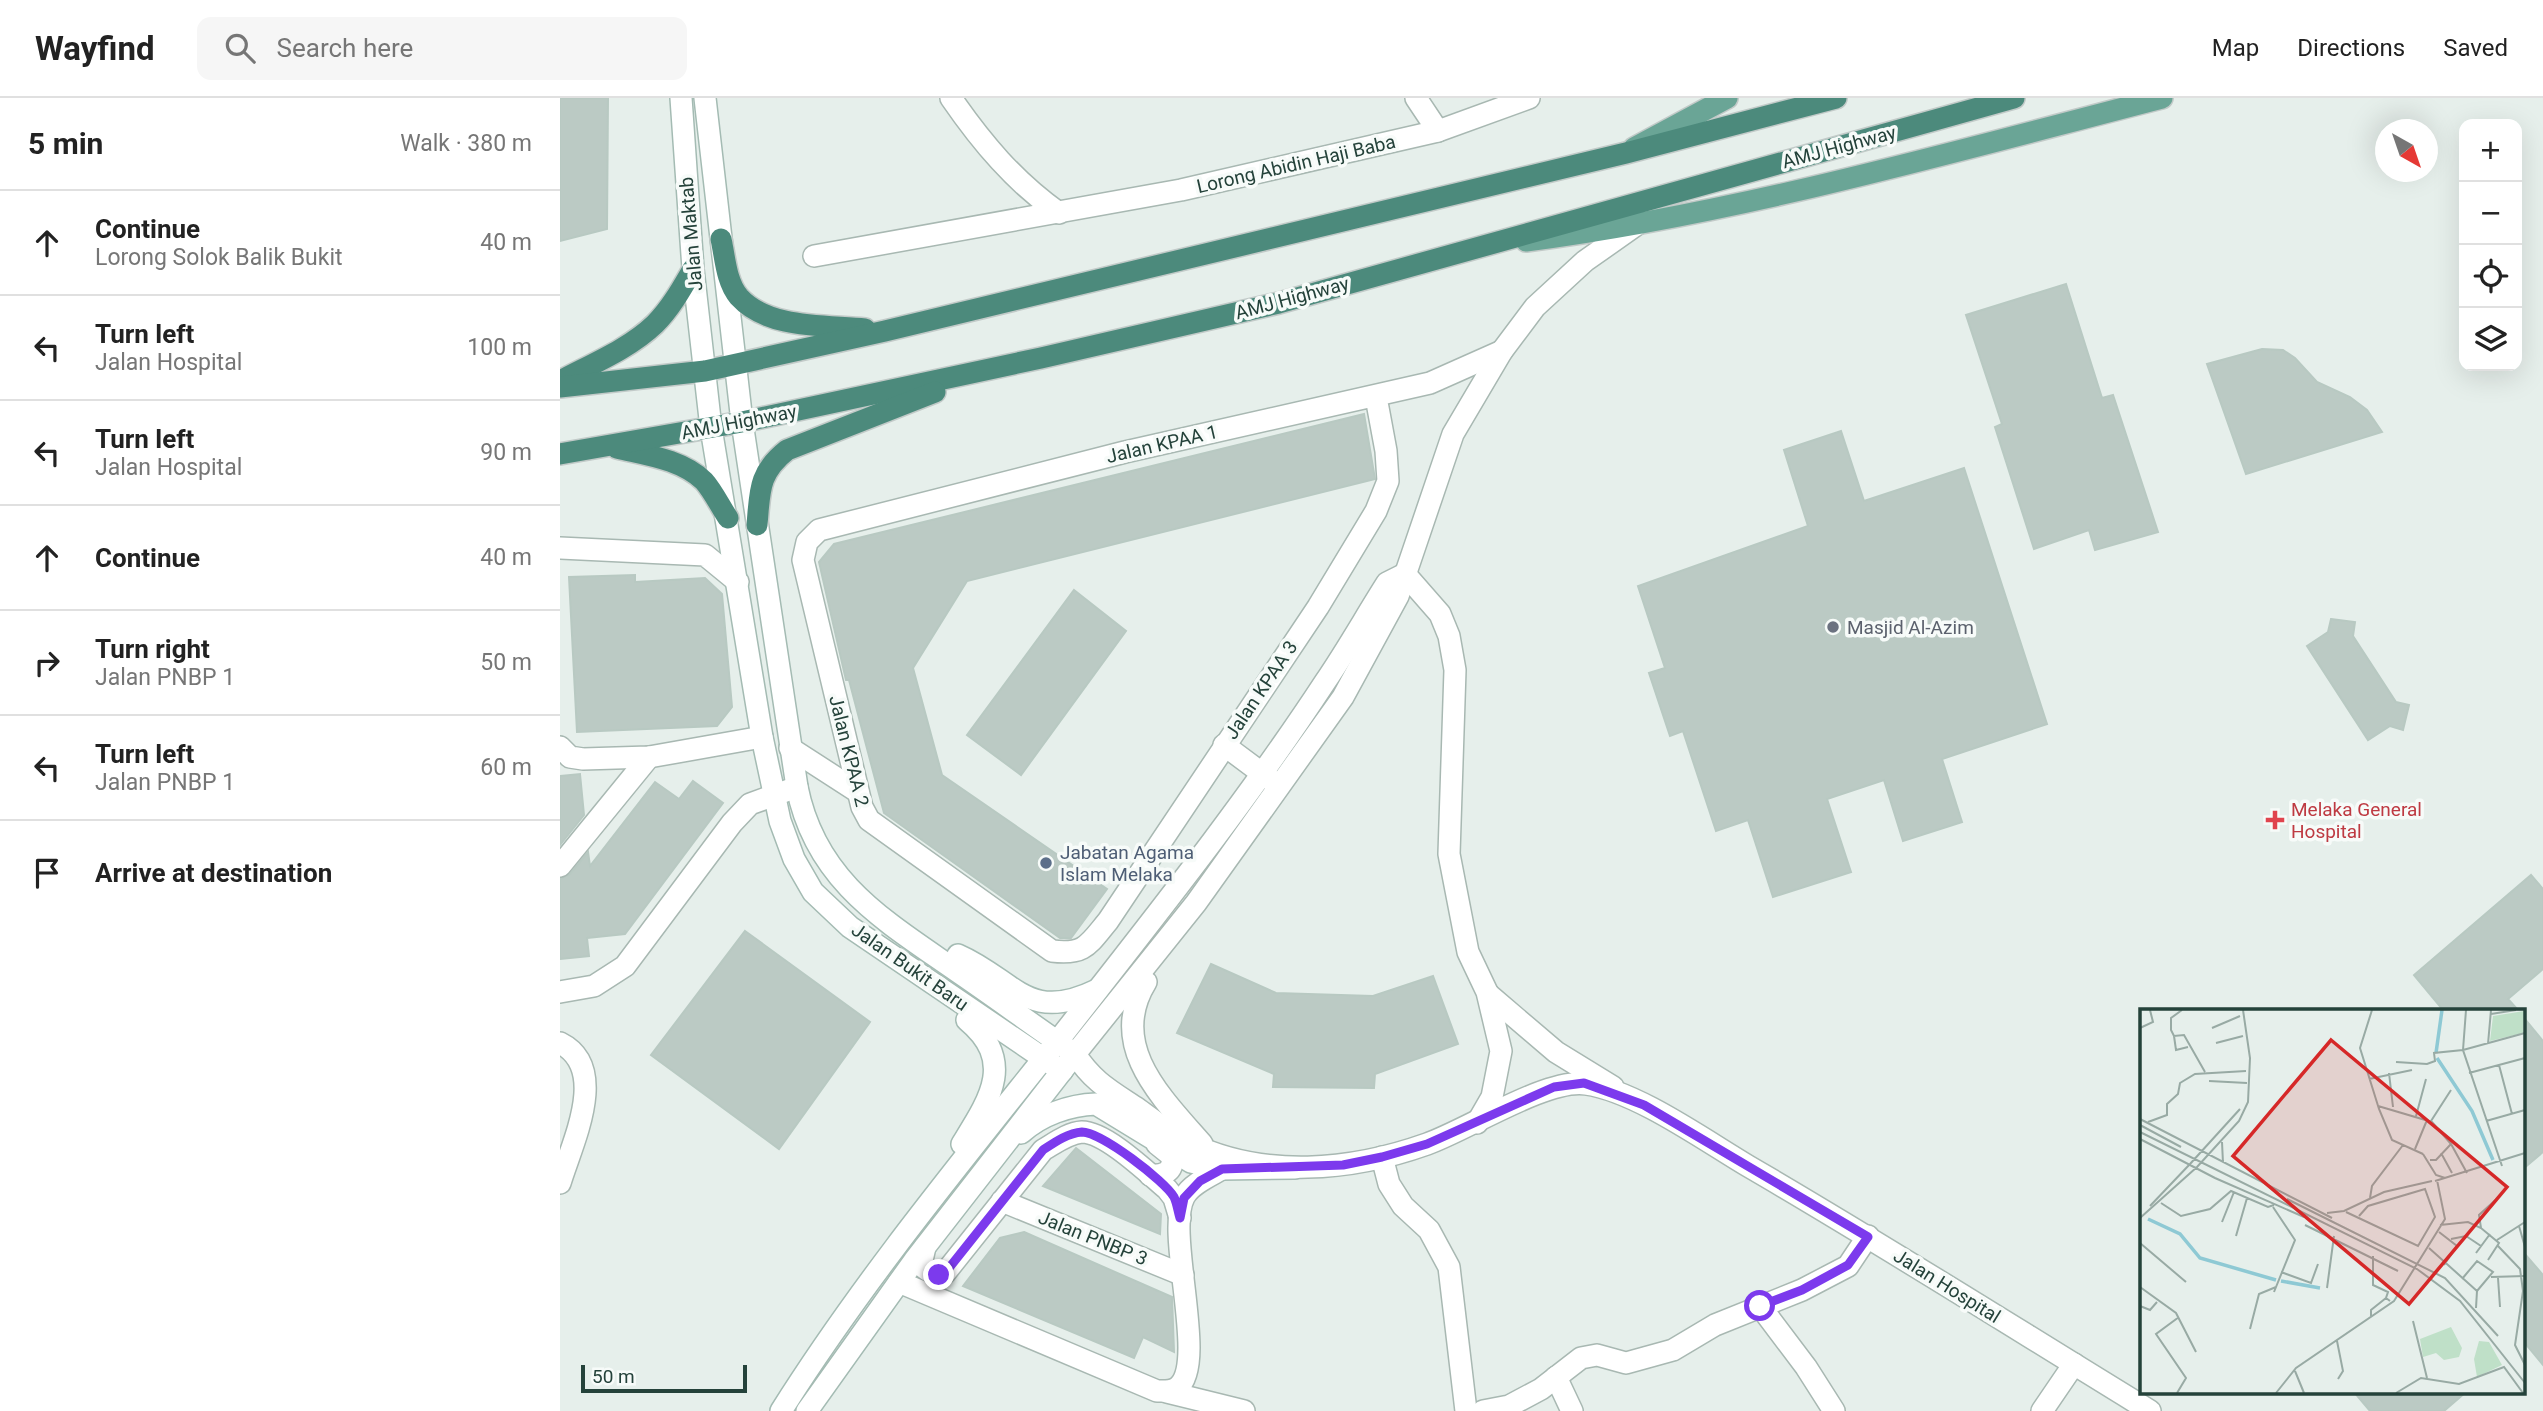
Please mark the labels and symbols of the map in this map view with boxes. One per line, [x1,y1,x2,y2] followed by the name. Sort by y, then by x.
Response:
[2375,119,2438,182] north arrow
[1780,121,1898,173] street label: AMJ Highway
[1194,130,1398,198] street label: Lorong Abidin Haji Baba
[675,176,707,292] street label: Jalan Maktab
[1233,272,1351,324] street label: AMJ Highway
[679,400,799,444] street label: AMJ Highway
[1104,420,1220,468] street label: Jalan KPAA 1
[1847,616,1974,639] place label: Masjid Al-Azim
[1825,619,1841,635] marker: Masjid Al-Azim
[1220,636,1302,744] street label: Jalan KPAA 3
[824,693,874,809] street label: Jalan KPAA 2
[2291,798,2422,843] place label: Melaka General Hospital
[2265,810,2285,830] marker: Melaka General Hospital
[1060,841,1194,886] place label: Jabatan Agama Islam Melaka
[1038,855,1054,871] marker: Jabatan Agama Islam Melaka
[847,918,973,1016] street label: Jalan Bukit Baru
[2140,1009,2526,1394] inset map
[1035,1206,1151,1270] street label: Jalan PNBP 3
[1889,1244,2005,1328] street label: Jalan Hospital
[923,1259,954,1290] route end
[1744,1290,1775,1321] route start
[581,1362,747,1394] scale bar

